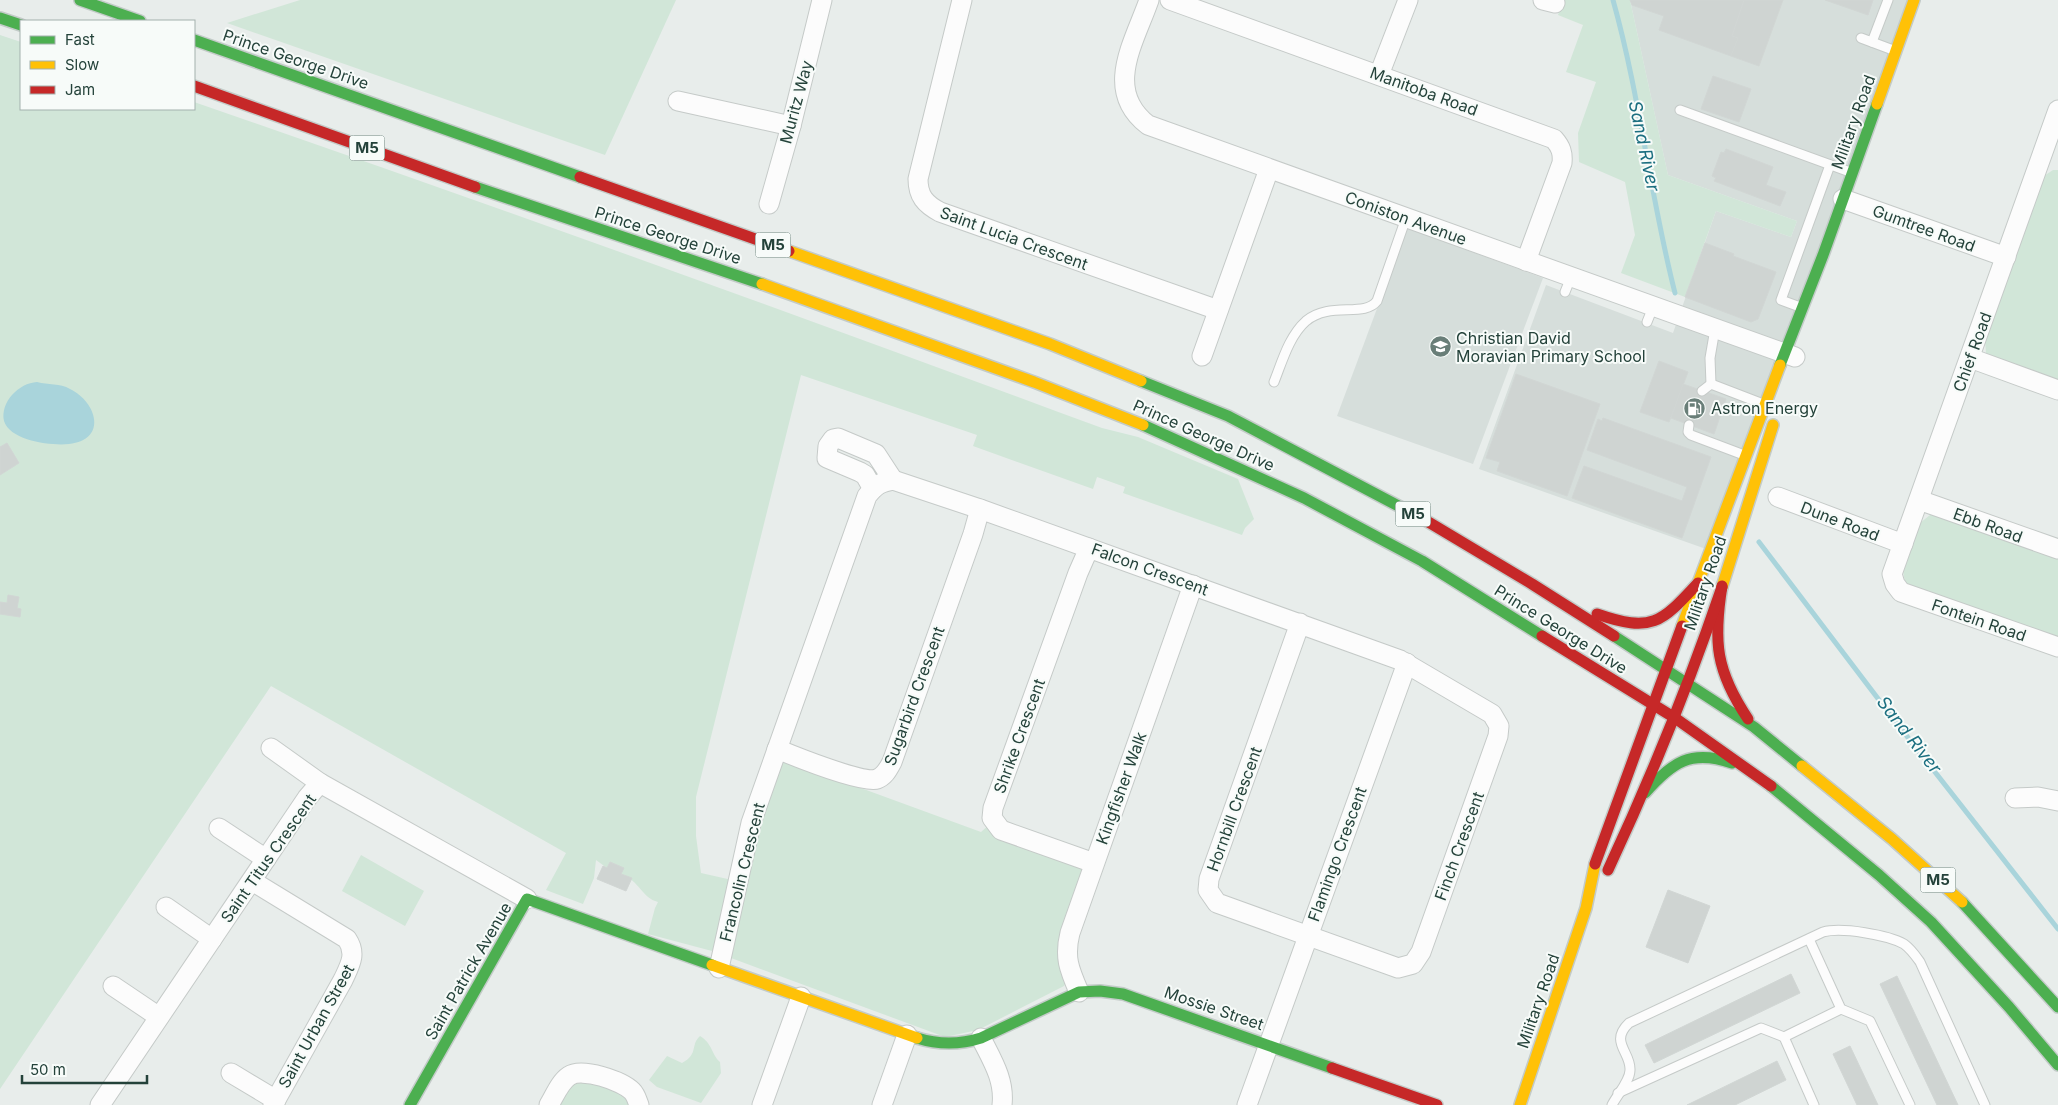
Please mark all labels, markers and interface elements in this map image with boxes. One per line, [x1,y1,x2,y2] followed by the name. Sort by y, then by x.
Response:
[20,20,195,110] legend
[221,25,371,93] street label: Prince George Drive
[65,30,95,49] text: Fast
[65,55,99,74] text: Slow
[775,58,817,146] street label: Muritz Way
[1367,62,1481,120] street label: Manitoba Road
[1827,72,1879,172] street label: Military Road
[65,80,95,99] text: Jam
[1625,99,1665,194] water label: Sand River
[350,136,384,160] road number: M5
[1342,187,1470,249] street label: Coniston Avenue
[1870,200,1978,256] street label: Gumtree Road
[592,202,744,268] street label: Prince George Drive
[937,202,1091,274] street label: Saint Lucia Crescent
[756,232,790,258] road number: M5
[1948,309,1996,395] street label: Chief Road
[1456,328,1646,366] place label: Christian David Moravian Primary School
[1428,335,1452,359] school or university icon: Christian David Moravian Primary School
[1130,395,1278,475] street label: Prince George Drive
[1683,396,1707,420] fuel station icon: Astron Energy
[1711,398,1818,418] place label: Astron Energy
[1798,497,1882,545] street label: Dune Road
[1396,502,1430,526] road number: M5
[1951,503,2025,547] street label: Ebb Road
[1679,533,1731,633] street label: Military Road
[1089,539,1211,599] street label: Falcon Crescent
[1491,580,1631,678] street label: Prince George Drive
[1929,594,2029,646] street label: Fontein Road
[879,624,949,768] street label: Sugarbird Crescent
[989,676,1049,796] street label: Shrike Crescent
[1873,692,1947,778] water label: Sand River
[1091,729,1151,847] street label: Kingfisher Walk
[1202,744,1266,874] street label: Hornbill Crescent
[1303,784,1371,924] street label: Flamingo Crescent
[1430,789,1488,903] street label: Finch Crescent
[216,790,320,926] street label: Saint Titus Crescent
[715,801,769,943] street label: Francolin Crescent
[1920,868,1956,892] road number: M5
[420,899,516,1043] street label: Saint Patrick Avenue
[1512,951,1564,1051] street label: Military Road
[274,961,358,1091] street label: Saint Urban Street
[1162,982,1266,1034] street label: Mossie Street
[22,1052,148,1084] scale bar
[30,1060,66,1079] text: 50 m

